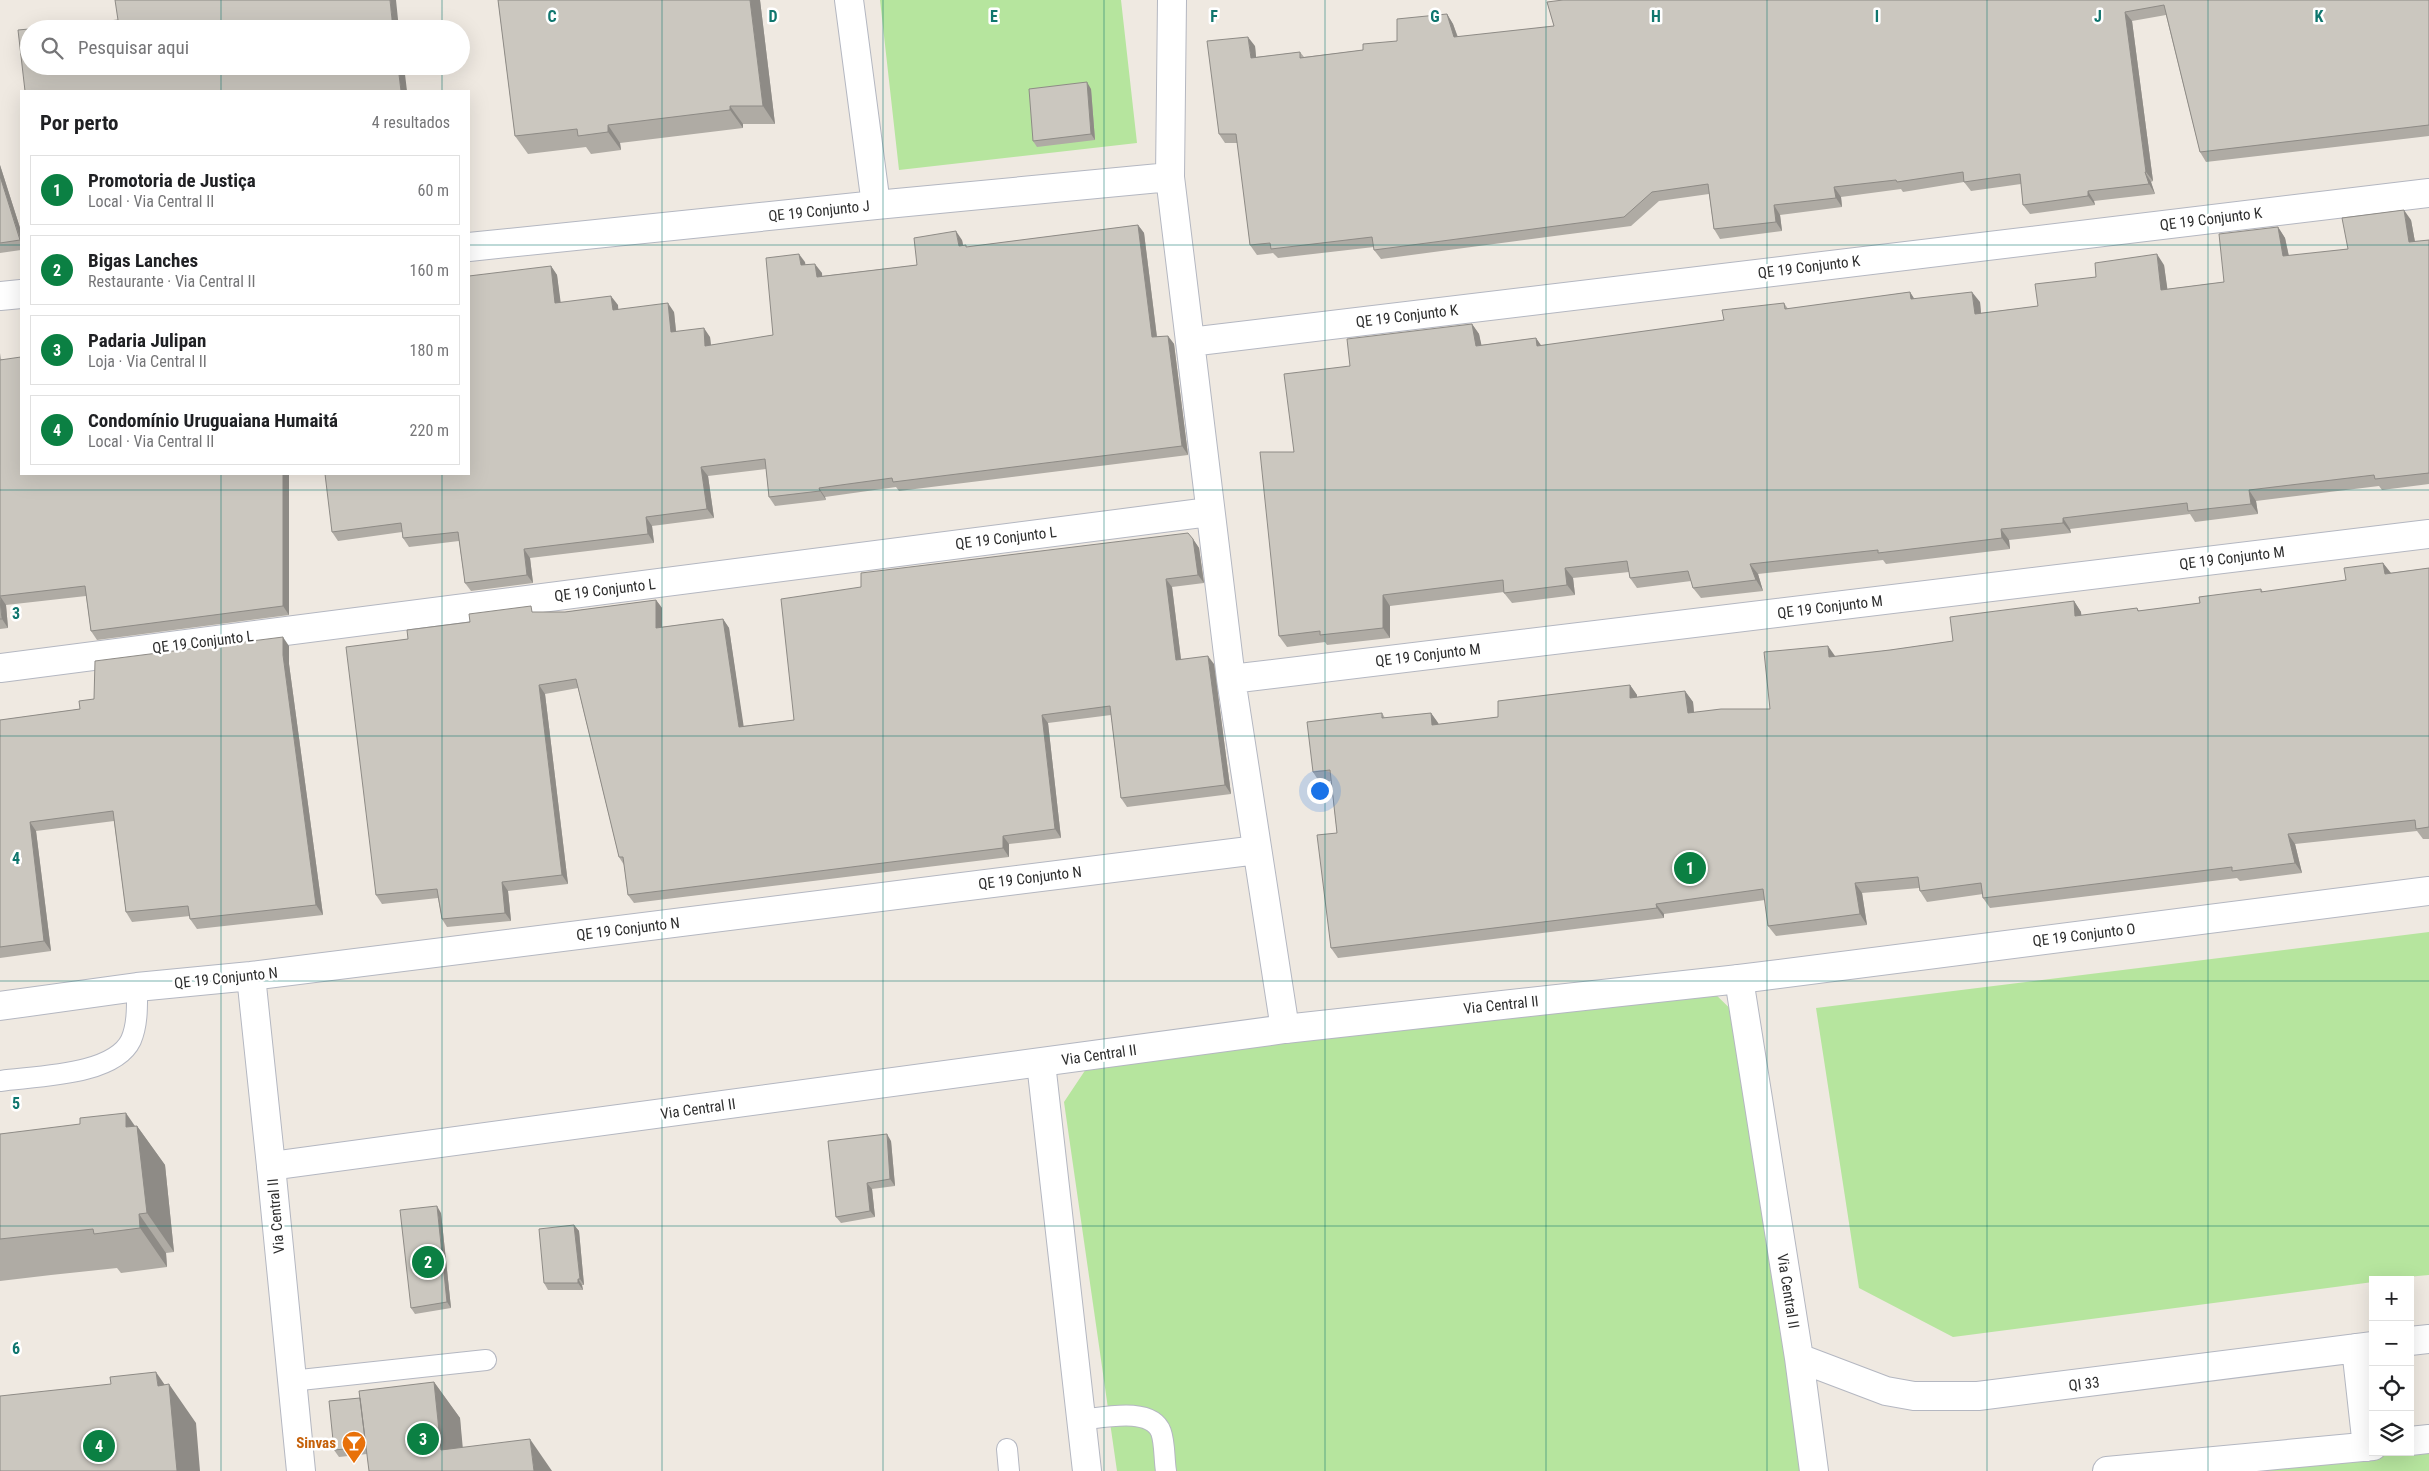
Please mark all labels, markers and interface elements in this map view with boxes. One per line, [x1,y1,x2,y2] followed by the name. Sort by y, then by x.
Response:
[547,7,557,26] text: C
[768,7,778,26] text: D
[990,7,998,26] text: E
[1210,7,1218,26] text: F
[1430,7,1440,26] text: G
[1651,7,1661,26] text: H
[1875,7,1879,26] text: I
[2094,7,2102,26] text: J
[2315,7,2324,26] text: K
[20,20,470,75] search box
[38,34,66,62] icon: search
[78,36,189,59] text: Pesquisar aqui
[40,111,119,135] text: Por perto
[372,113,450,132] text: 4 resultados
[88,169,256,192] text: Promotoria de Justiça
[53,181,61,200] text: 1
[417,181,449,200] text: 60 m
[88,192,214,211] text: Local · Via Central II
[767,197,871,225] street label: QE 19 Conjunto J
[2159,204,2264,234] street label: QE 19 Conjunto K
[88,249,198,272] text: Bigas Lanches
[1757,252,1862,282] street label: QE 19 Conjunto K
[53,261,61,280] text: 2
[410,261,449,280] text: 160 m
[88,272,255,291] text: Restaurante · Via Central II
[1355,301,1460,331] street label: QE 19 Conjunto K
[88,329,206,352] text: Padaria Julipan
[53,341,61,360] text: 3
[410,341,449,360] text: 180 m
[88,352,207,371] text: Loja · Via Central II
[88,409,338,432] text: Condomínio Uruguaiana Humaitá
[53,421,61,440] text: 4
[410,421,449,440] text: 220 m
[88,432,214,451] text: Local · Via Central II
[954,523,1058,553] street label: QE 19 Conjunto L
[2178,543,2286,573] street label: QE 19 Conjunto M
[553,575,657,605] street label: QE 19 Conjunto L
[1776,592,1884,622] street label: QE 19 Conjunto M
[12,604,20,623] text: 3
[151,627,255,657] street label: QE 19 Conjunto L
[1374,640,1482,670] street label: QE 19 Conjunto M
[1307,778,1333,804] your location
[12,849,20,868] text: 4
[1674,849,1706,887] pin: 1
[977,863,1083,893] street label: QE 19 Conjunto N
[575,914,681,944] street label: QE 19 Conjunto N
[2031,920,2137,950] street label: QE 19 Conjunto O
[173,964,279,992] street label: QE 19 Conjunto N
[1462,992,1540,1018] street label: Via Central II
[1060,1041,1138,1069] street label: Via Central II
[12,1094,20,1113] text: 5
[659,1095,737,1123] street label: Via Central II
[264,1178,288,1254] street label: Via Central II
[412,1243,444,1281] pin: 2
[1773,1252,1803,1330] street label: Via Central II
[2369,1276,2414,1456] map controls
[2369,1276,2414,1321] button: +
[2369,1321,2414,1366] button: −
[12,1339,20,1358] text: 6
[2369,1366,2414,1411] button: locate
[2068,1373,2100,1395] street label: QI 33
[2369,1411,2414,1456] button: layers
[407,1420,439,1458] pin: 3
[83,1427,115,1465] pin: 4
[341,1430,367,1464] bar icon: Sinvas
[296,1434,336,1452] place label: Sinvas

